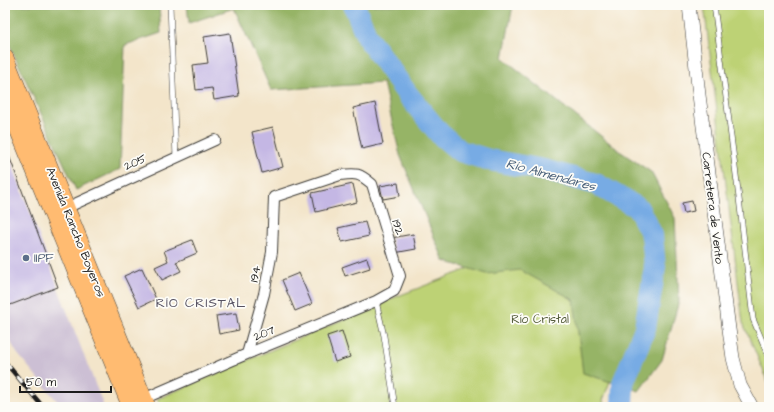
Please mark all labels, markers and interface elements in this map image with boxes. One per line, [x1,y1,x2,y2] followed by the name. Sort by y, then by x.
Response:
[121,150,150,175] street label: 205
[697,151,728,265] street label: Carretera de Vento
[504,154,599,196] water label: Río Almendares
[41,165,109,300] street label: Avenida Rancho Boyeros
[387,217,408,237] street label: 192
[34,250,54,267] place label: IIPF
[21,253,31,263] marker: IIPF
[246,264,265,284] street label: 194
[156,294,246,312] district label: RÍO CRISTAL
[511,311,569,328] park label: Río Cristal
[251,321,278,345] street label: 207
[20,368,111,394] scale bar
[26,374,57,391] text: 50 m

